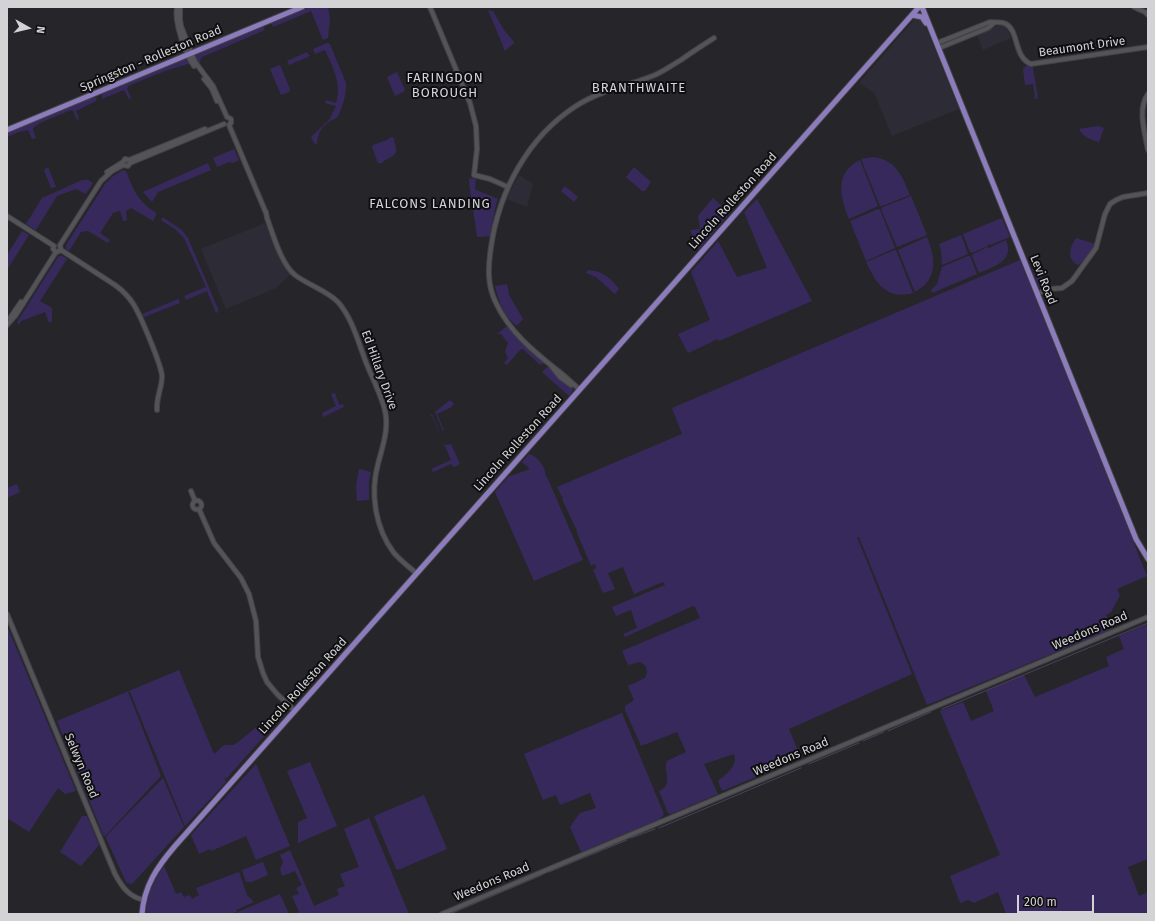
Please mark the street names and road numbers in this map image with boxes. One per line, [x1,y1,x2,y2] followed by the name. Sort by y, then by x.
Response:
[78,23,224,95] street label: Springston - Rolleston Road
[1038,34,1126,60] street label: Beaumont Drive
[686,150,780,252] street label: Lincoln Rolleston Road
[1027,253,1059,307] street label: Levi Road
[358,328,400,412] street label: Ed Hillary Drive
[471,392,565,494] street label: Lincoln Rolleston Road
[1050,609,1130,653] street label: Weedons Road
[256,635,350,737] street label: Lincoln Rolleston Road
[61,731,101,801] street label: Selwyn Road
[751,735,831,779] street label: Weedons Road
[452,860,532,904] street label: Weedons Road

